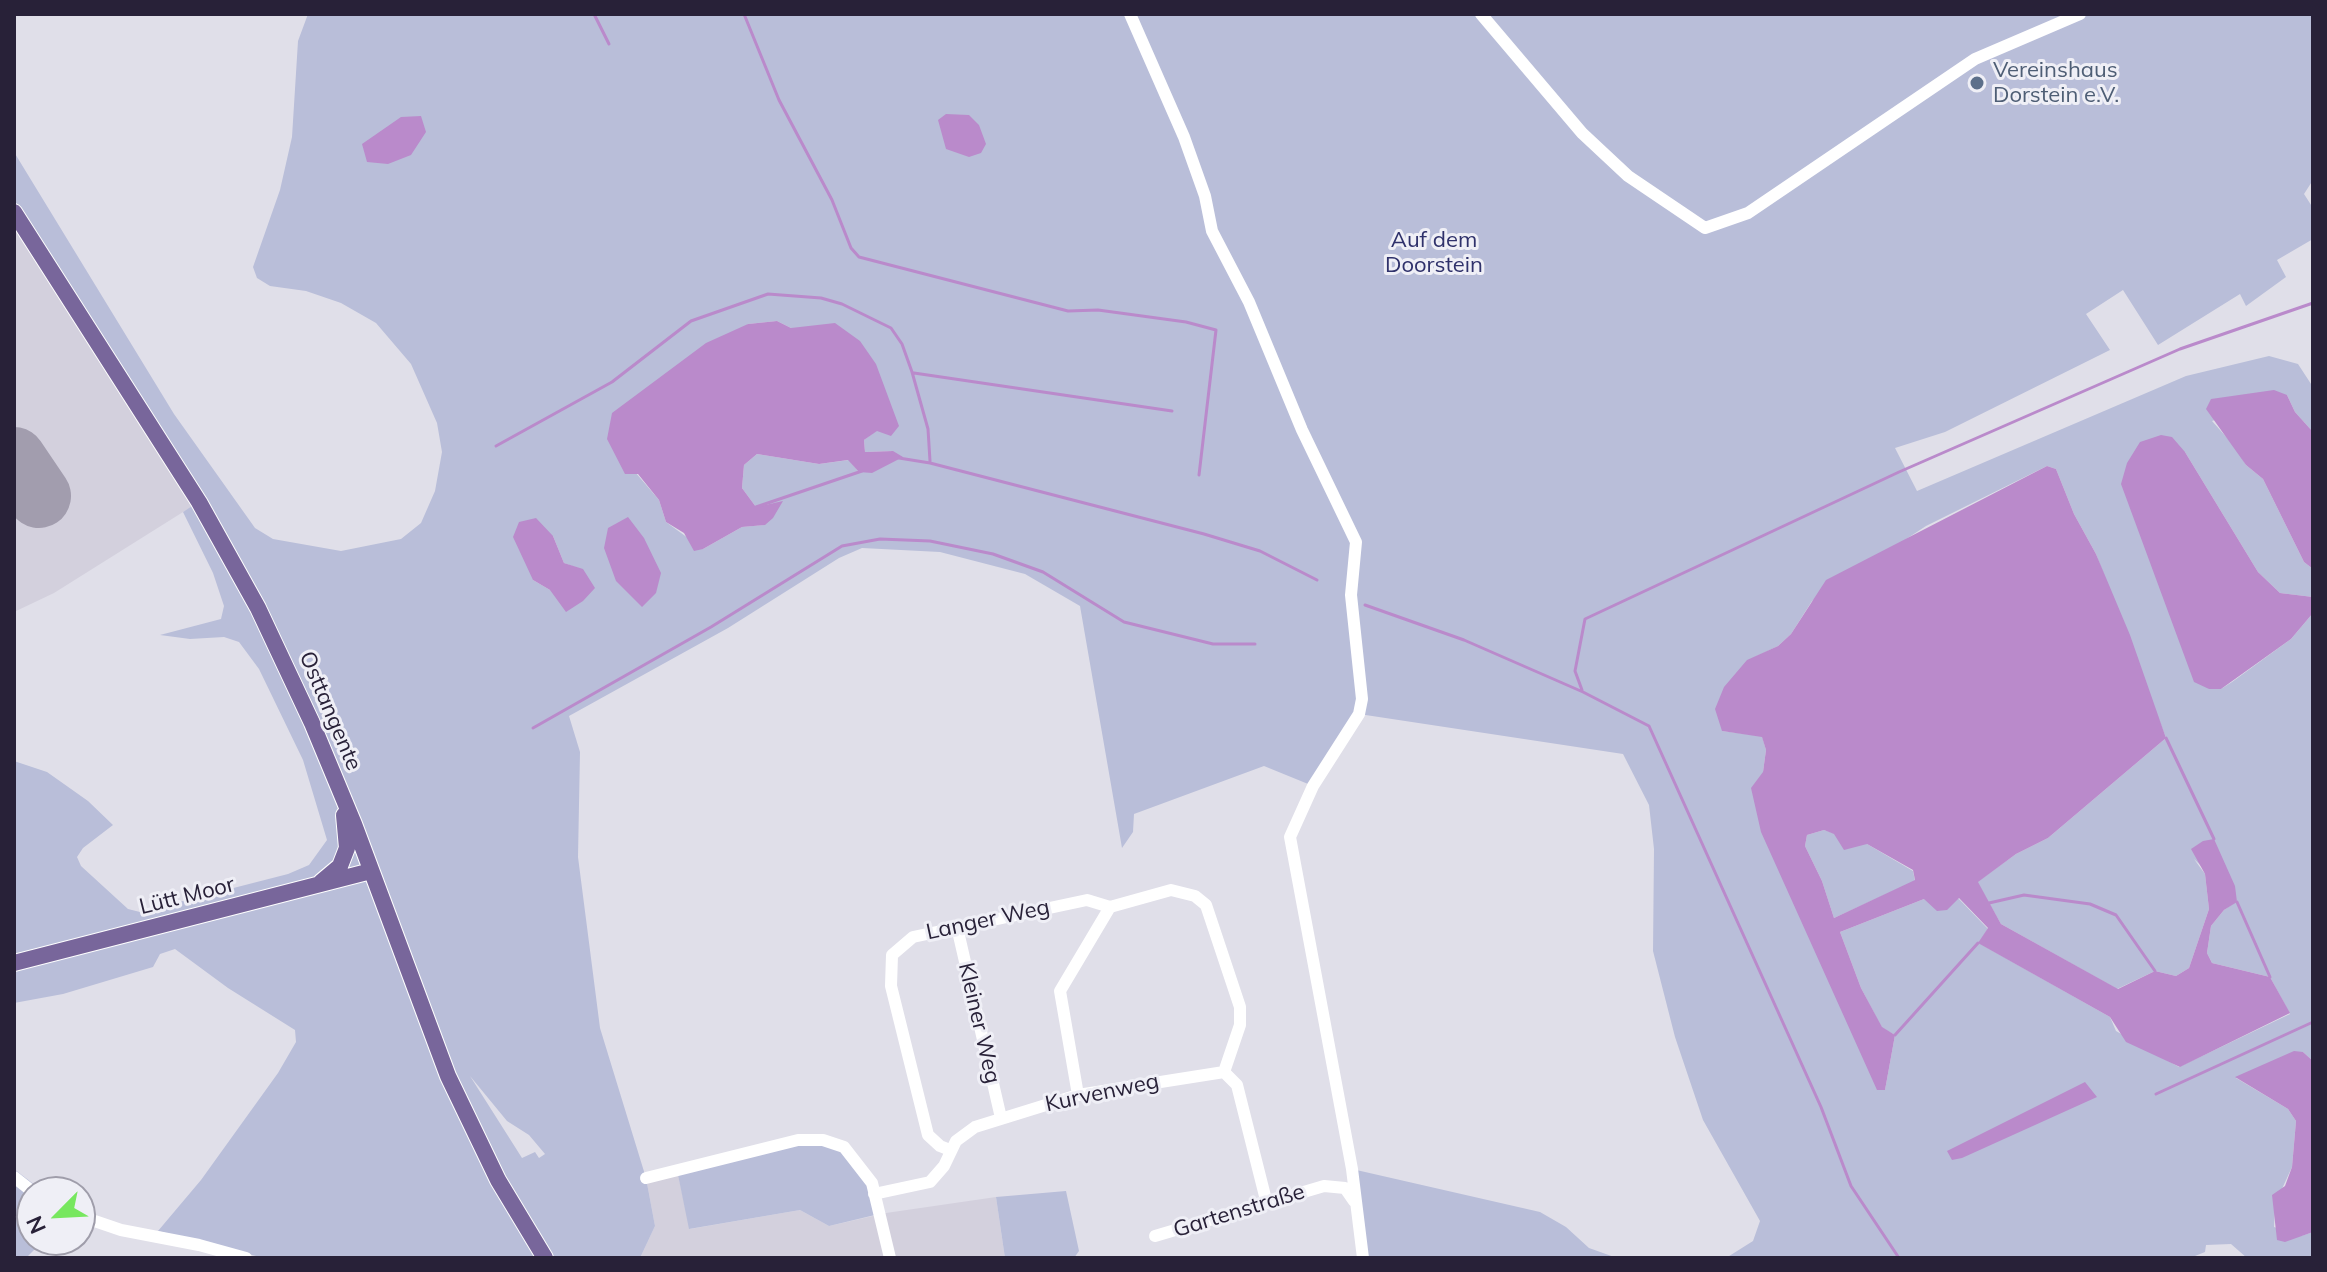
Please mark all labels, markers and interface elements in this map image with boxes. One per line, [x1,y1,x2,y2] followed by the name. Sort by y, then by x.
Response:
[1993,57,2119,108] place label: Vereinshaus Dorstein e.V.
[1968,74,1986,92] marker: Vereinshaus Dorstein e.V.
[1385,227,1483,278] park label: Auf dem Doorstein
[293,648,367,774] street label: Osttangente
[137,871,237,921] street label: Lütt Moor
[924,894,1052,946] street label: Langer Weg
[952,960,1006,1086] street label: Kleiner Weg
[1043,1068,1161,1118] street label: Kurvenweg
[16,1176,96,1256] north arrow
[1170,1179,1308,1243] street label: Gartenstraße
[20,1212,52,1238] text: N

